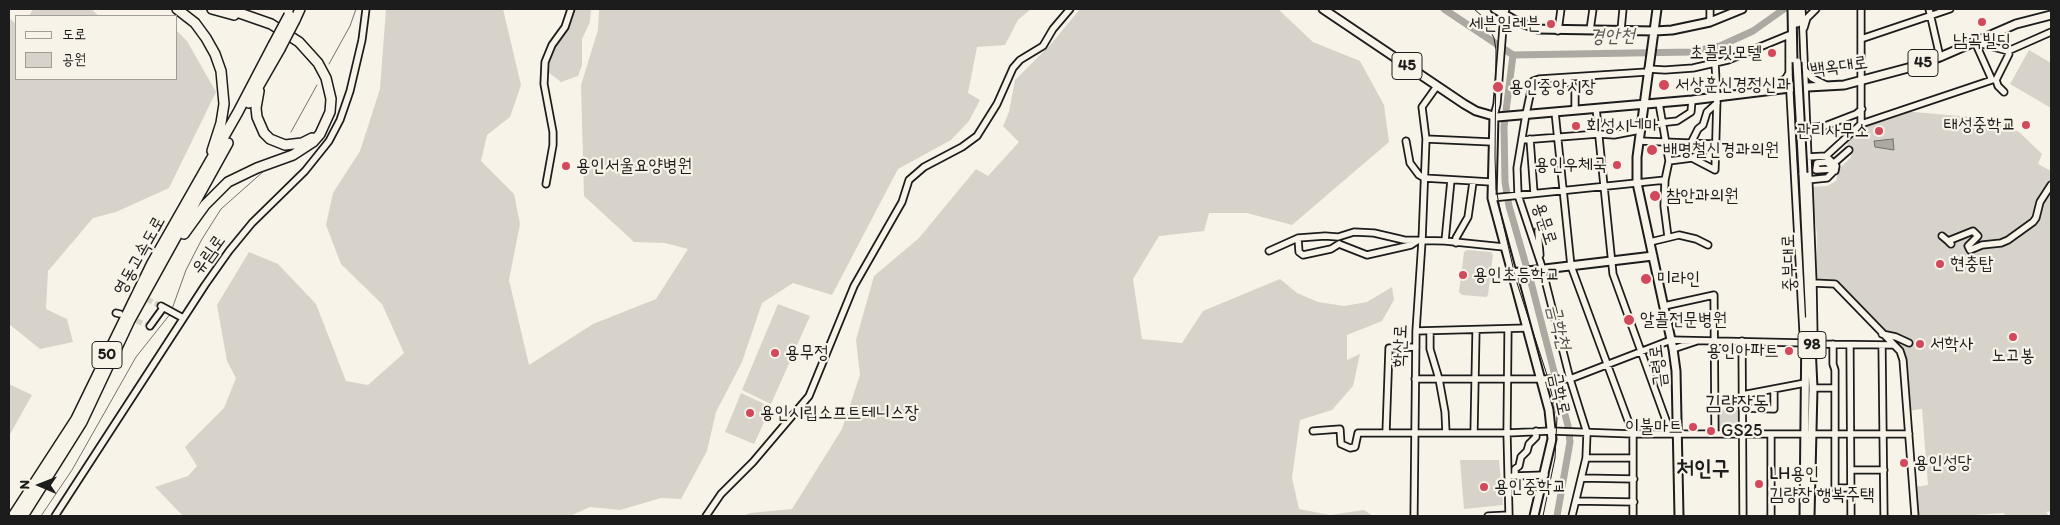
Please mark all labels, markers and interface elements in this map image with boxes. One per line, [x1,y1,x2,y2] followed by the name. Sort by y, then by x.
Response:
[1469,13,1541,35] place label: 세븐일레븐
[15,15,178,80] legend
[1976,16,1988,28] marker: 남곡빌딩
[1545,18,1557,30] marker: 세븐일레븐
[62,25,86,43] text: 도로
[1589,25,1635,49] water label: 경안천
[1953,30,2011,52] place label: 남곡빌딩
[1690,42,1762,64] place label: 초콜릿모텔
[1766,47,1778,59] marker: 초콜릿모텔
[1908,49,1938,76] road number: 45
[62,50,86,68] text: 공원
[1392,52,1422,80] road number: 45
[1809,52,1869,82] street label: 백옥대로
[1675,74,1791,96] place label: 서상훈신경정신과
[1509,76,1596,98] place label: 용인중앙시장
[1657,78,1671,92] marker: 서상훈신경정신과
[1491,80,1505,94] marker: 용인중앙시장
[1944,114,2016,136] place label: 태성중학교
[1586,115,1658,137] place label: 회성시네마
[2020,119,2032,131] marker: 태성중학교
[1570,120,1582,132] marker: 회성시네마
[1797,120,1869,142] place label: 관리사무소
[1873,125,1885,137] marker: 관리사무소
[1663,139,1779,161] place label: 배명철신경과의원
[1645,143,1659,157] marker: 배명철신경과의원
[1535,154,1607,176] place label: 용인우체국
[576,155,692,177] place label: 용인서울요양병원
[1611,159,1623,171] marker: 용인우체국
[560,160,572,172] marker: 용인서울요양병원
[1666,185,1738,207] place label: 참안과의원
[1648,189,1662,203] marker: 참안과의원
[1527,200,1561,248] street label: 용문로
[109,213,171,299] street label: 영동고속도로
[187,231,231,279] street label: 유림로
[1778,234,1802,292] street label: 중부대로
[1950,253,1993,275] place label: 현충탑
[1934,258,1946,270] marker: 현충탑
[1473,264,1560,286] place label: 용인초등학교
[1657,268,1700,290] place label: 미라인
[1457,269,1469,281] marker: 용인초등학교
[1639,272,1653,286] marker: 미라인
[1541,302,1575,352] water label: 금학천
[1640,309,1727,331] place label: 알콜전문병원
[1622,313,1636,327] marker: 알콜전문병원
[1389,324,1413,368] street label: 학산로
[2007,331,2019,343] marker: 노고봉
[1798,332,1826,358] road number: 98
[1930,333,1973,355] place label: 서학사
[1914,338,1926,350] marker: 서학사
[1707,340,1779,362] place label: 용인아파트
[92,342,122,368] road number: 50
[785,342,828,364] place label: 용무정
[1646,343,1672,389] street label: 금령로
[1783,345,1795,357] marker: 용인아파트
[1991,345,2035,367] place label: 노고봉
[769,347,781,359] marker: 용무정
[1544,371,1574,417] street label: 금학로
[1705,392,1769,416] district label: 김량장동
[760,402,919,424] place label: 용인시립소프트테니스장
[744,407,756,419] marker: 용인시립소프트테니스장
[1625,416,1683,438] place label: 이불마트
[1721,420,1762,442] place label: GS25
[1687,421,1699,433] marker: 이불마트
[1705,425,1717,437] marker: GS25
[1914,452,1972,474] place label: 용인성당
[1676,456,1730,482] district label: 처인구
[1898,457,1910,469] marker: 용인성당
[15,460,65,510] north arrow
[1769,463,1874,506] place label: LH용인 김량장 행복주택
[1494,476,1566,498] place label: 용인중학교
[1753,478,1765,490] marker: LH용인 김량장 행복주택
[16,480,33,490] text: N
[1478,481,1490,493] marker: 용인중학교

